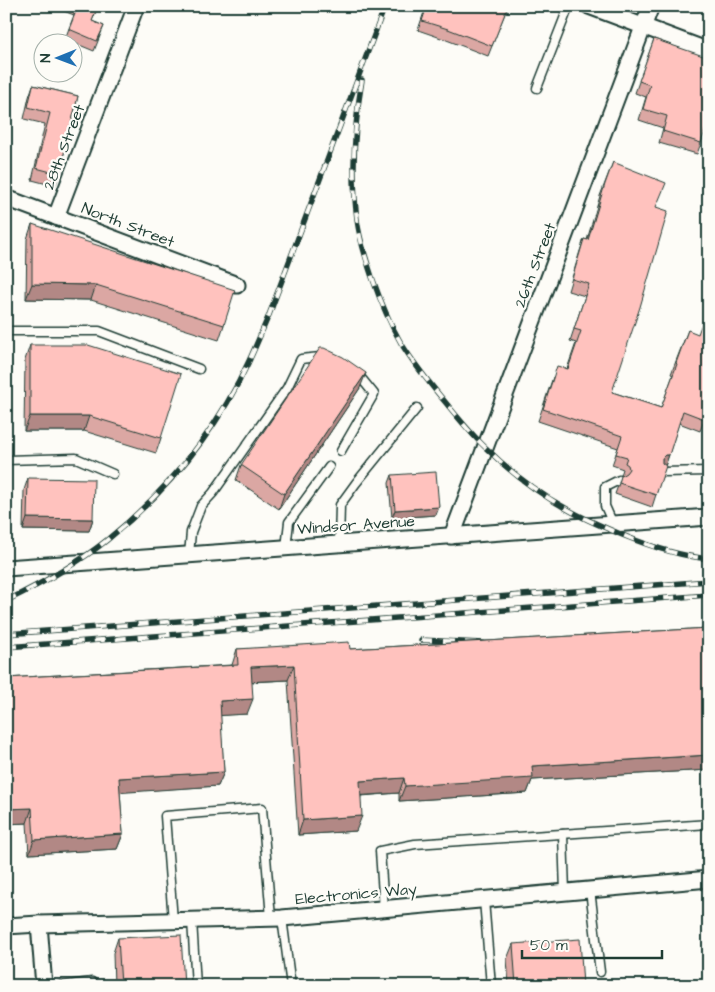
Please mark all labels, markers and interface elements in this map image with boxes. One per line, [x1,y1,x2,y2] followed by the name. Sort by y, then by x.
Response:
[32,32,82,82] north arrow
[36,53,56,63] text: N
[38,101,91,193] street label: 28th Street
[78,197,178,253] street label: North Street
[509,219,561,311] street label: 26th Street
[296,510,416,540] street label: Windsor Avenue
[294,878,418,911] street label: Electronics Way
[522,927,662,959] scale bar
[530,935,568,956] text: 50 m

